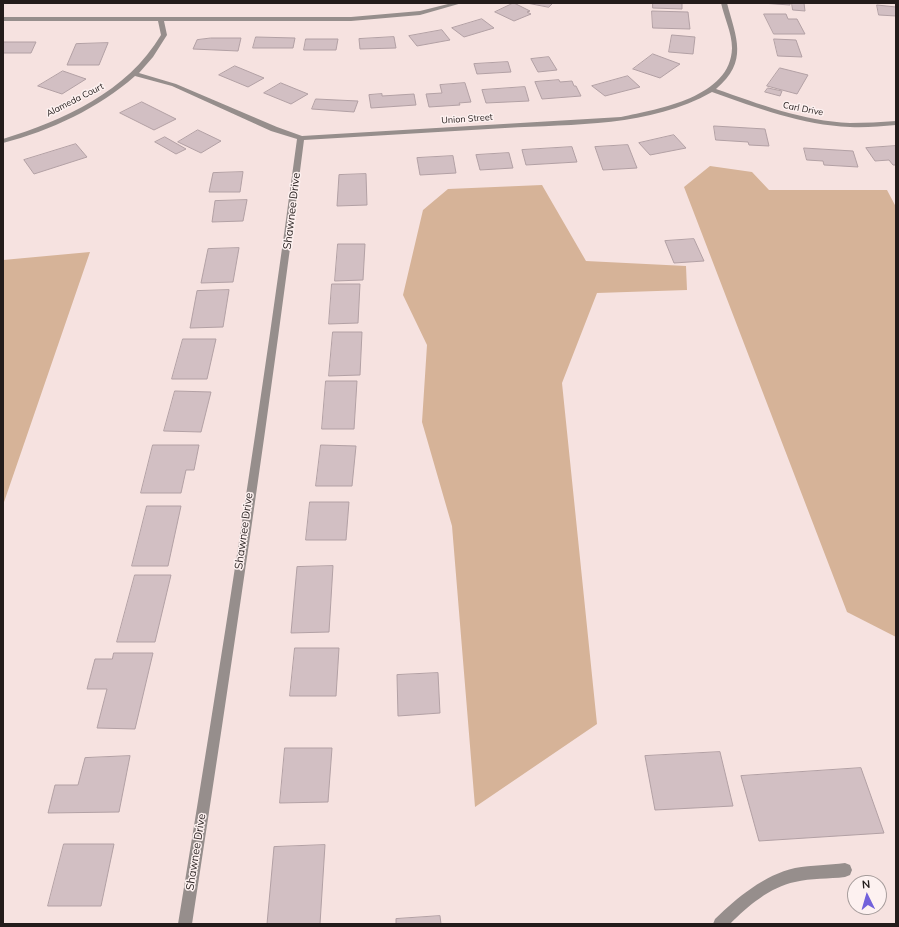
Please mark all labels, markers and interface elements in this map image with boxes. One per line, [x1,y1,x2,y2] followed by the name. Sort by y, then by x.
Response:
[45,81,105,119] street label: Alameda Court
[782,100,824,118] street label: Carl Drive
[441,112,493,126] street label: Union Street
[281,172,303,250] street label: Shawnee Drive
[232,492,256,570] street label: Shawnee Drive
[183,813,209,891] street label: Shawnee Drive
[847,875,887,915] north arrow
[861,877,871,891] text: N

